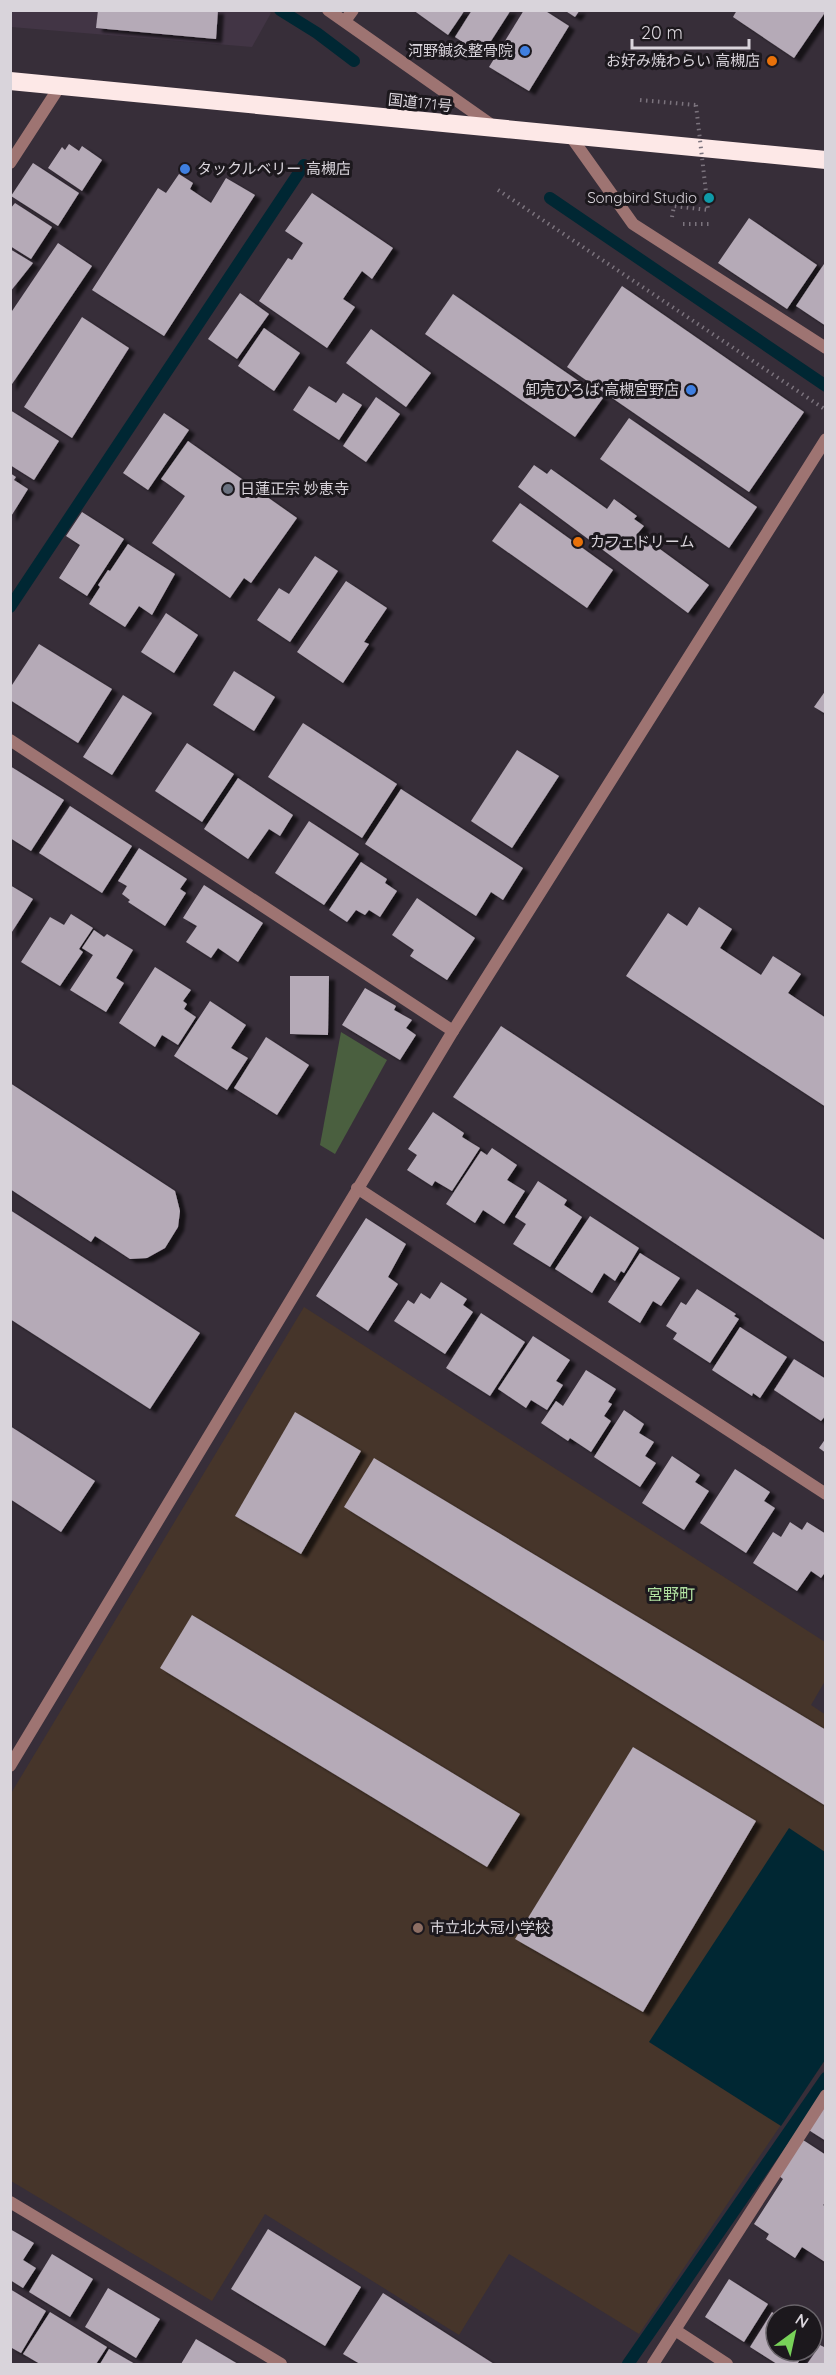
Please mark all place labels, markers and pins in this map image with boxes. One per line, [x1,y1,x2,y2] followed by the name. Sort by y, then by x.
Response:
[408,41,513,60] place label: 河野鍼灸整骨院
[518,44,532,58] marker: 河野鍼灸整骨院
[606,51,760,70] place label: お好み焼わらい 高槻店
[765,54,779,68] marker: お好み焼わらい 高槻店
[197,159,351,178] place label: タックルベリー 高槻店
[178,162,192,176] marker: タックルベリー 高槻店
[587,188,697,207] place label: Songbird Studio
[702,191,716,205] marker: Songbird Studio
[525,380,679,399] place label: 卸売ひろば 高槻宮野店
[684,383,698,397] marker: 卸売ひろば 高槻宮野店
[240,479,349,498] place label: 日蓮正宗 妙恵寺
[221,482,235,496] marker: 日蓮正宗 妙恵寺
[590,532,695,551] place label: カフェドリーム
[571,535,585,549] marker: カフェドリーム
[430,1918,550,1937] place label: 市立北大冠小学校
[411,1921,425,1935] marker: 市立北大冠小学校

